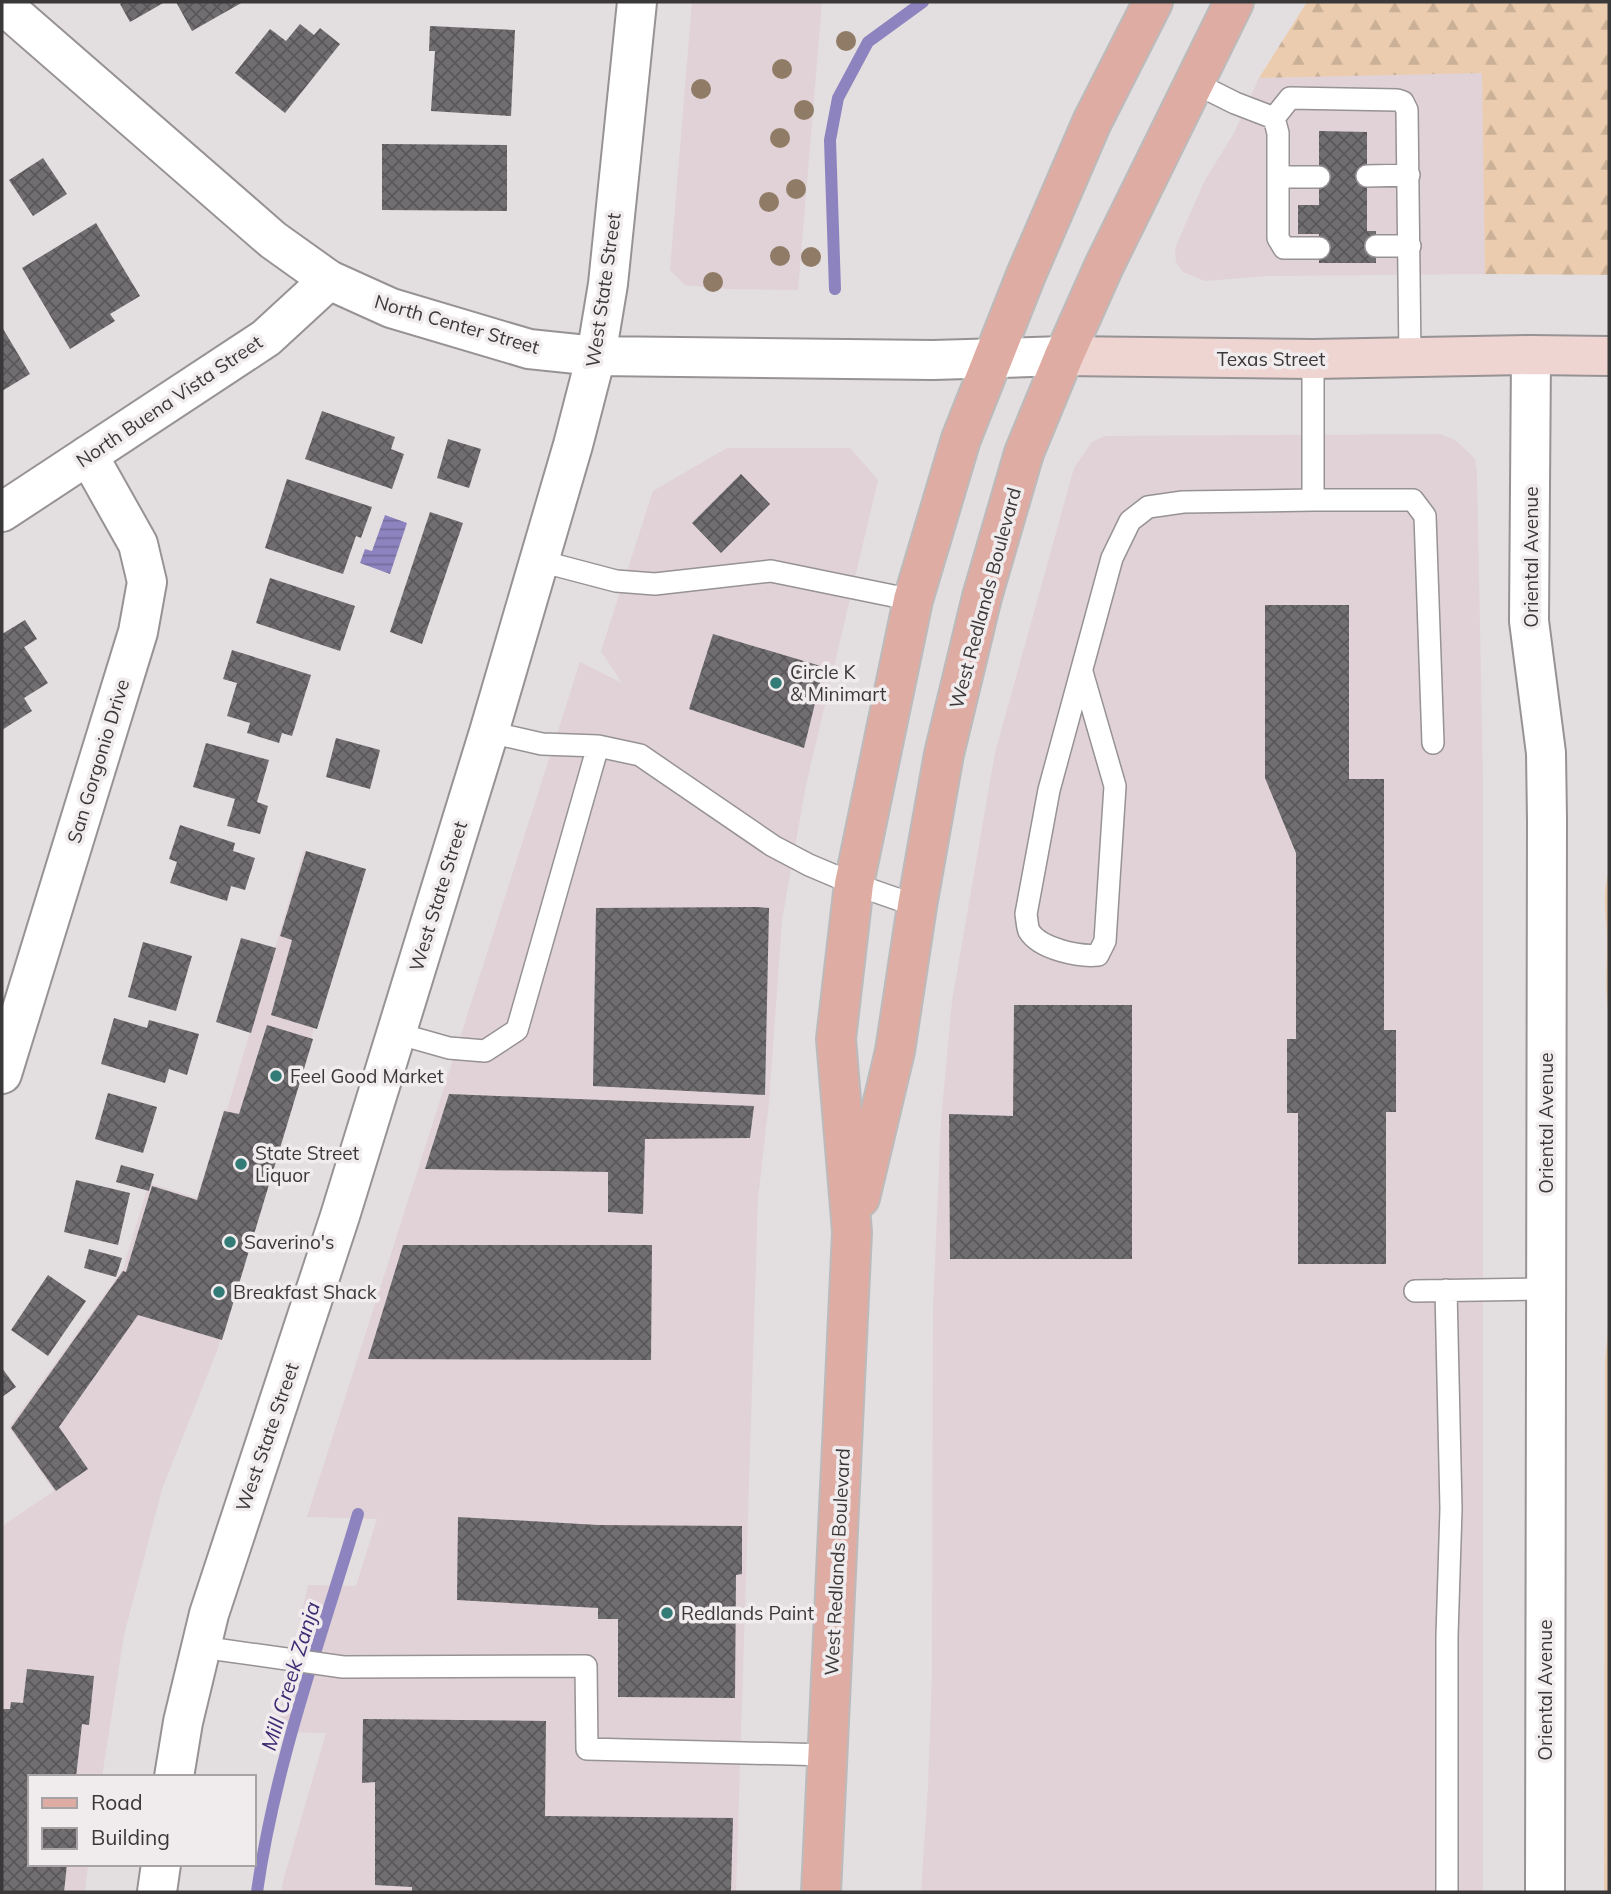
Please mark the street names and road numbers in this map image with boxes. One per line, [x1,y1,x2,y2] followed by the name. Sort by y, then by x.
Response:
[580,211,626,369] street label: West State Street
[372,289,542,359] street label: North Center Street
[71,329,267,472] street label: North Buena Vista Street
[1217,347,1326,371] street label: Texas Street
[944,485,1026,711] street label: West Redlands Boulevard
[1519,486,1543,628] street label: Oriental Avenue
[62,676,134,846] street label: San Gorgonio Drive
[404,818,472,974] street label: West State Street
[1534,1052,1558,1194] street label: Oriental Avenue
[230,1359,304,1514] street label: West State Street
[819,1448,855,1676] street label: West Redlands Boulevard
[1533,1619,1557,1761] street label: Oriental Avenue

